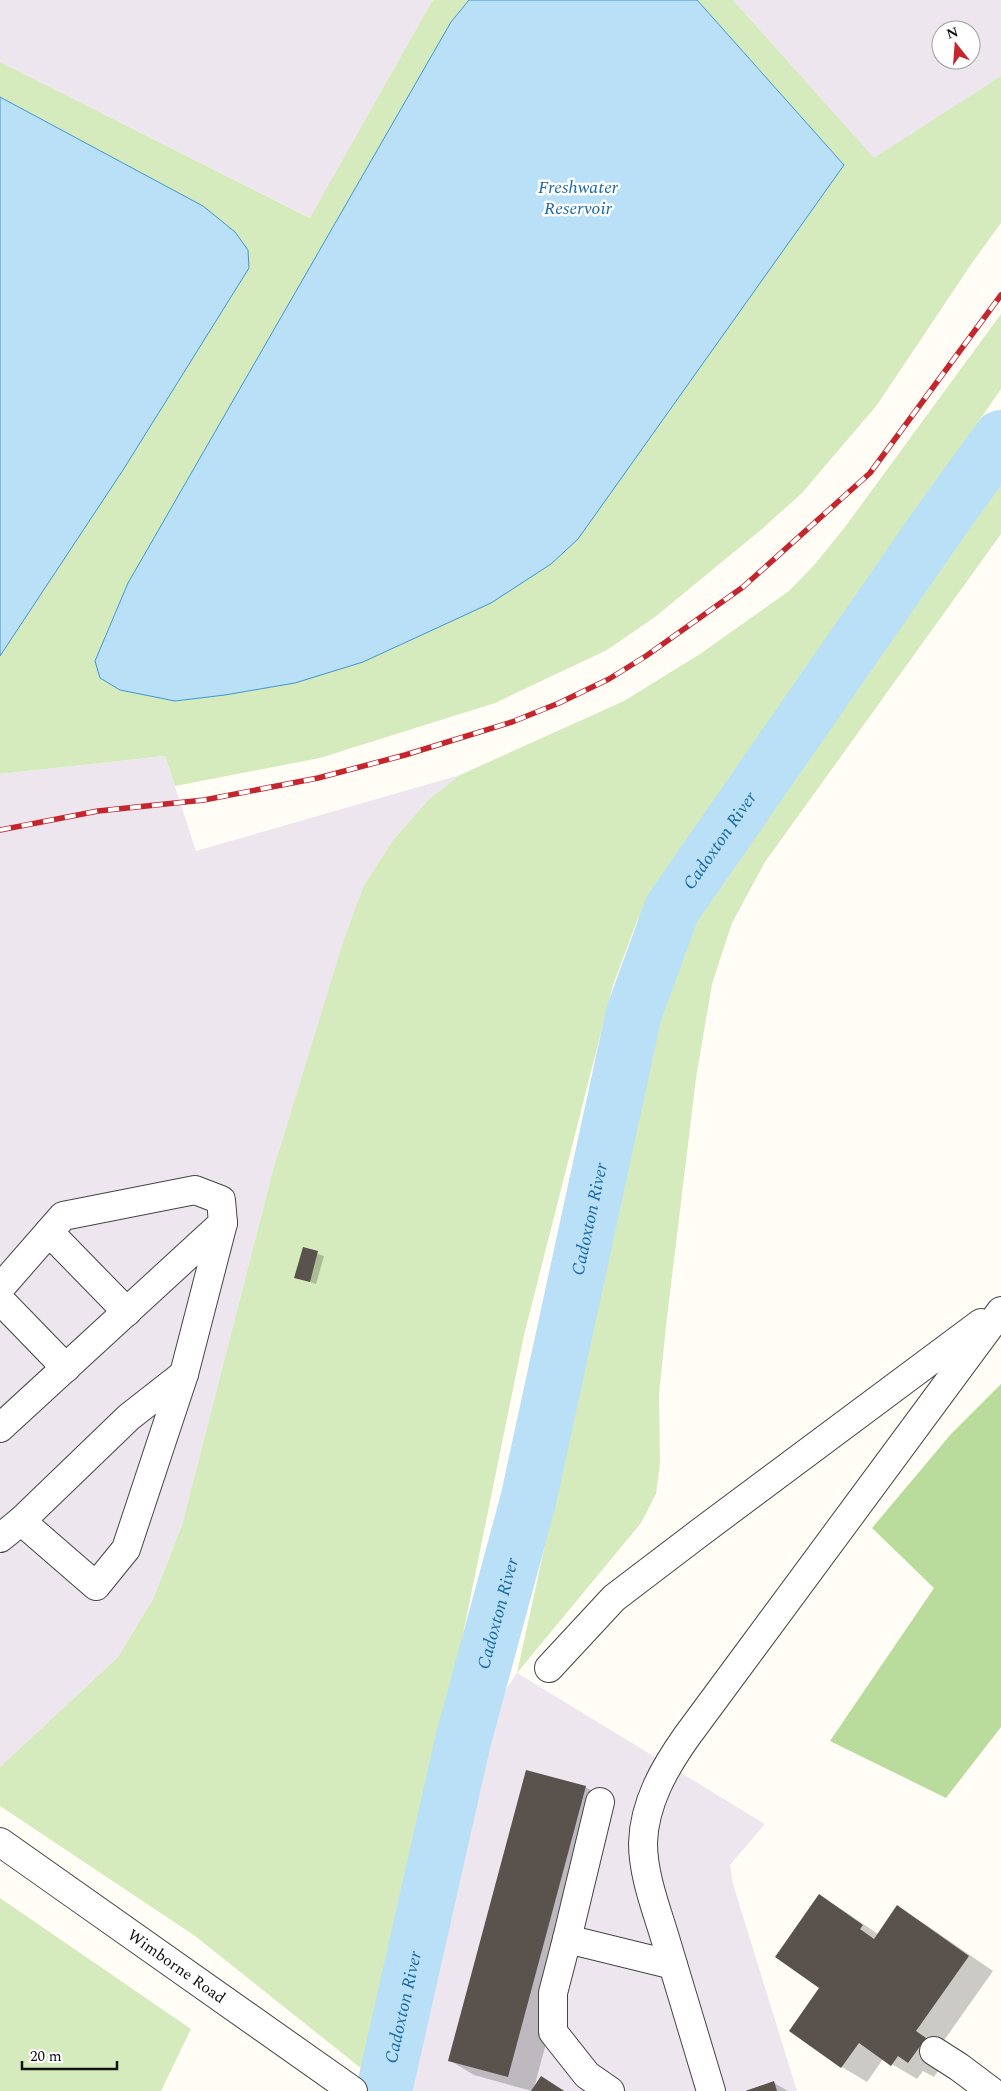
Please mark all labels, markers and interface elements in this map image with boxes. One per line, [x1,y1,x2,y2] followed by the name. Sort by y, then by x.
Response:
[931,20,981,70] north arrow
[944,21,961,45] text: N
[538,174,619,222] water label: Freshwater Reservoir
[676,785,764,895] water label: Cadoxton River
[564,1160,615,1278] water label: Cadoxton River
[470,1554,526,1672] water label: Cadoxton River
[122,1923,231,2010] street label: Wimborne Road
[377,1948,429,2066] water label: Cadoxton River
[22,2038,118,2070] scale bar
[30,2045,62,2068] text: 20 m

